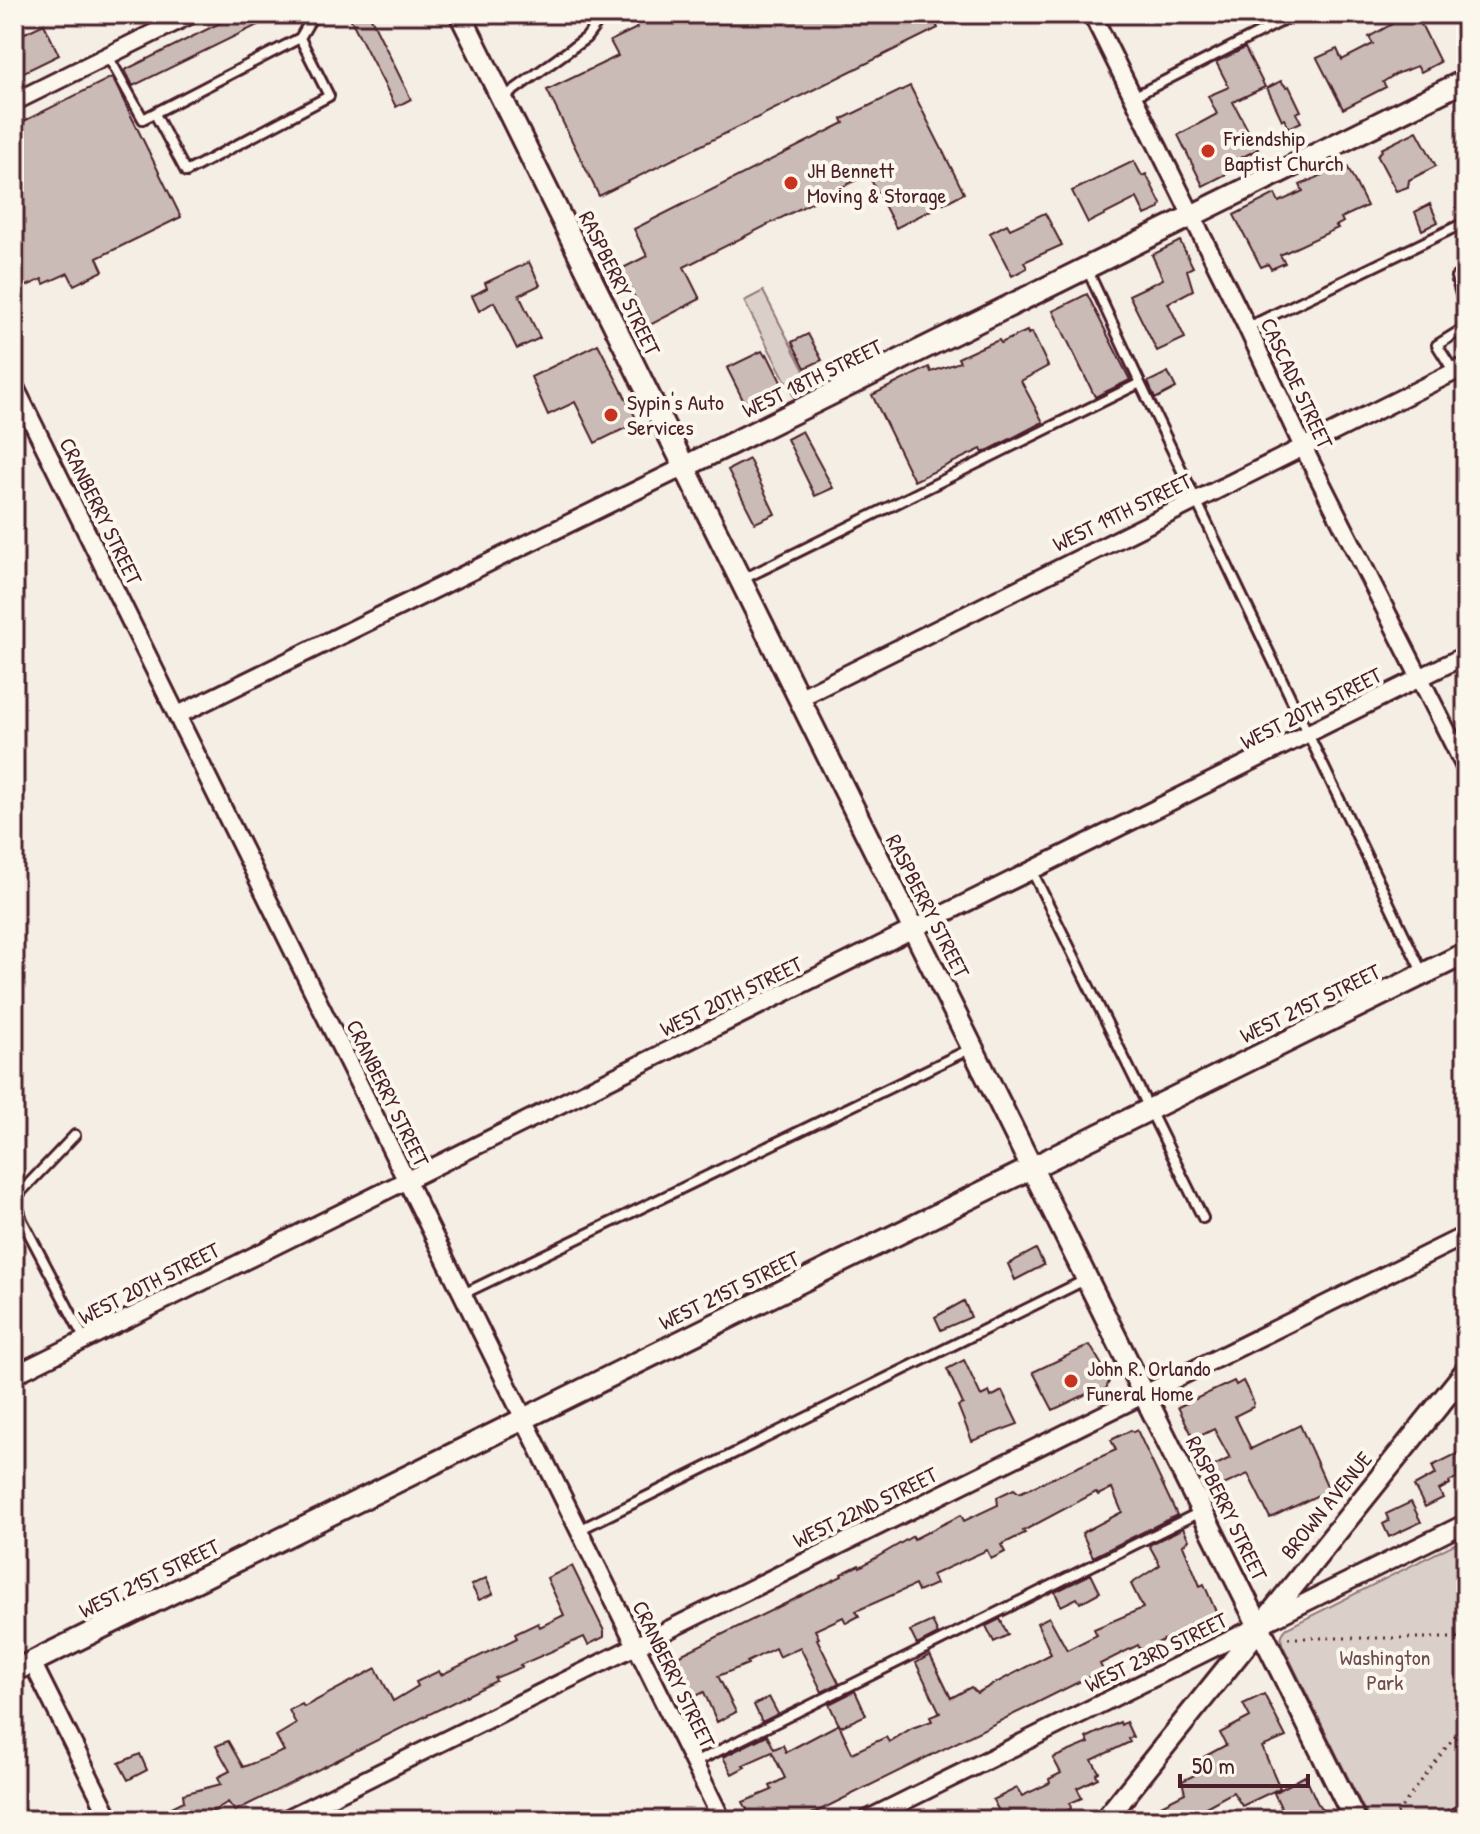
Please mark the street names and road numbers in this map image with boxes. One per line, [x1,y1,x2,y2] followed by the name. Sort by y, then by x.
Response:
[572,206,668,361] street label: RASPBERRY STREET
[1254,313,1341,454] street label: CASCADE STREET
[737,331,888,425] street label: WEST 18TH STREET
[52,432,150,590] street label: CRANBERRY STREET
[1048,465,1197,558] street label: WEST 19TH STREET
[1235,659,1387,756] street label: WEST 20TH STREET
[879,829,977,983] street label: RASPBERRY STREET
[655,948,808,1043] street label: WEST 20TH STREET
[1235,956,1386,1050] street label: WEST 21ST STREET
[339,1014,437,1172] street label: CRANBERRY STREET
[73,1234,225,1331] street label: WEST 20TH STREET
[654,1243,805,1337] street label: WEST 21ST STREET
[1179,1431,1275,1586] street label: RASPBERRY STREET
[1273,1445,1379,1565] street label: BROWN AVENUE
[788,1459,943,1555] street label: WEST 22ND STREET
[74,1531,225,1625] street label: WEST 21ST STREET
[625,1595,723,1753] street label: CRANBERRY STREET
[1080,1604,1233,1699] street label: WEST 23RD STREET

